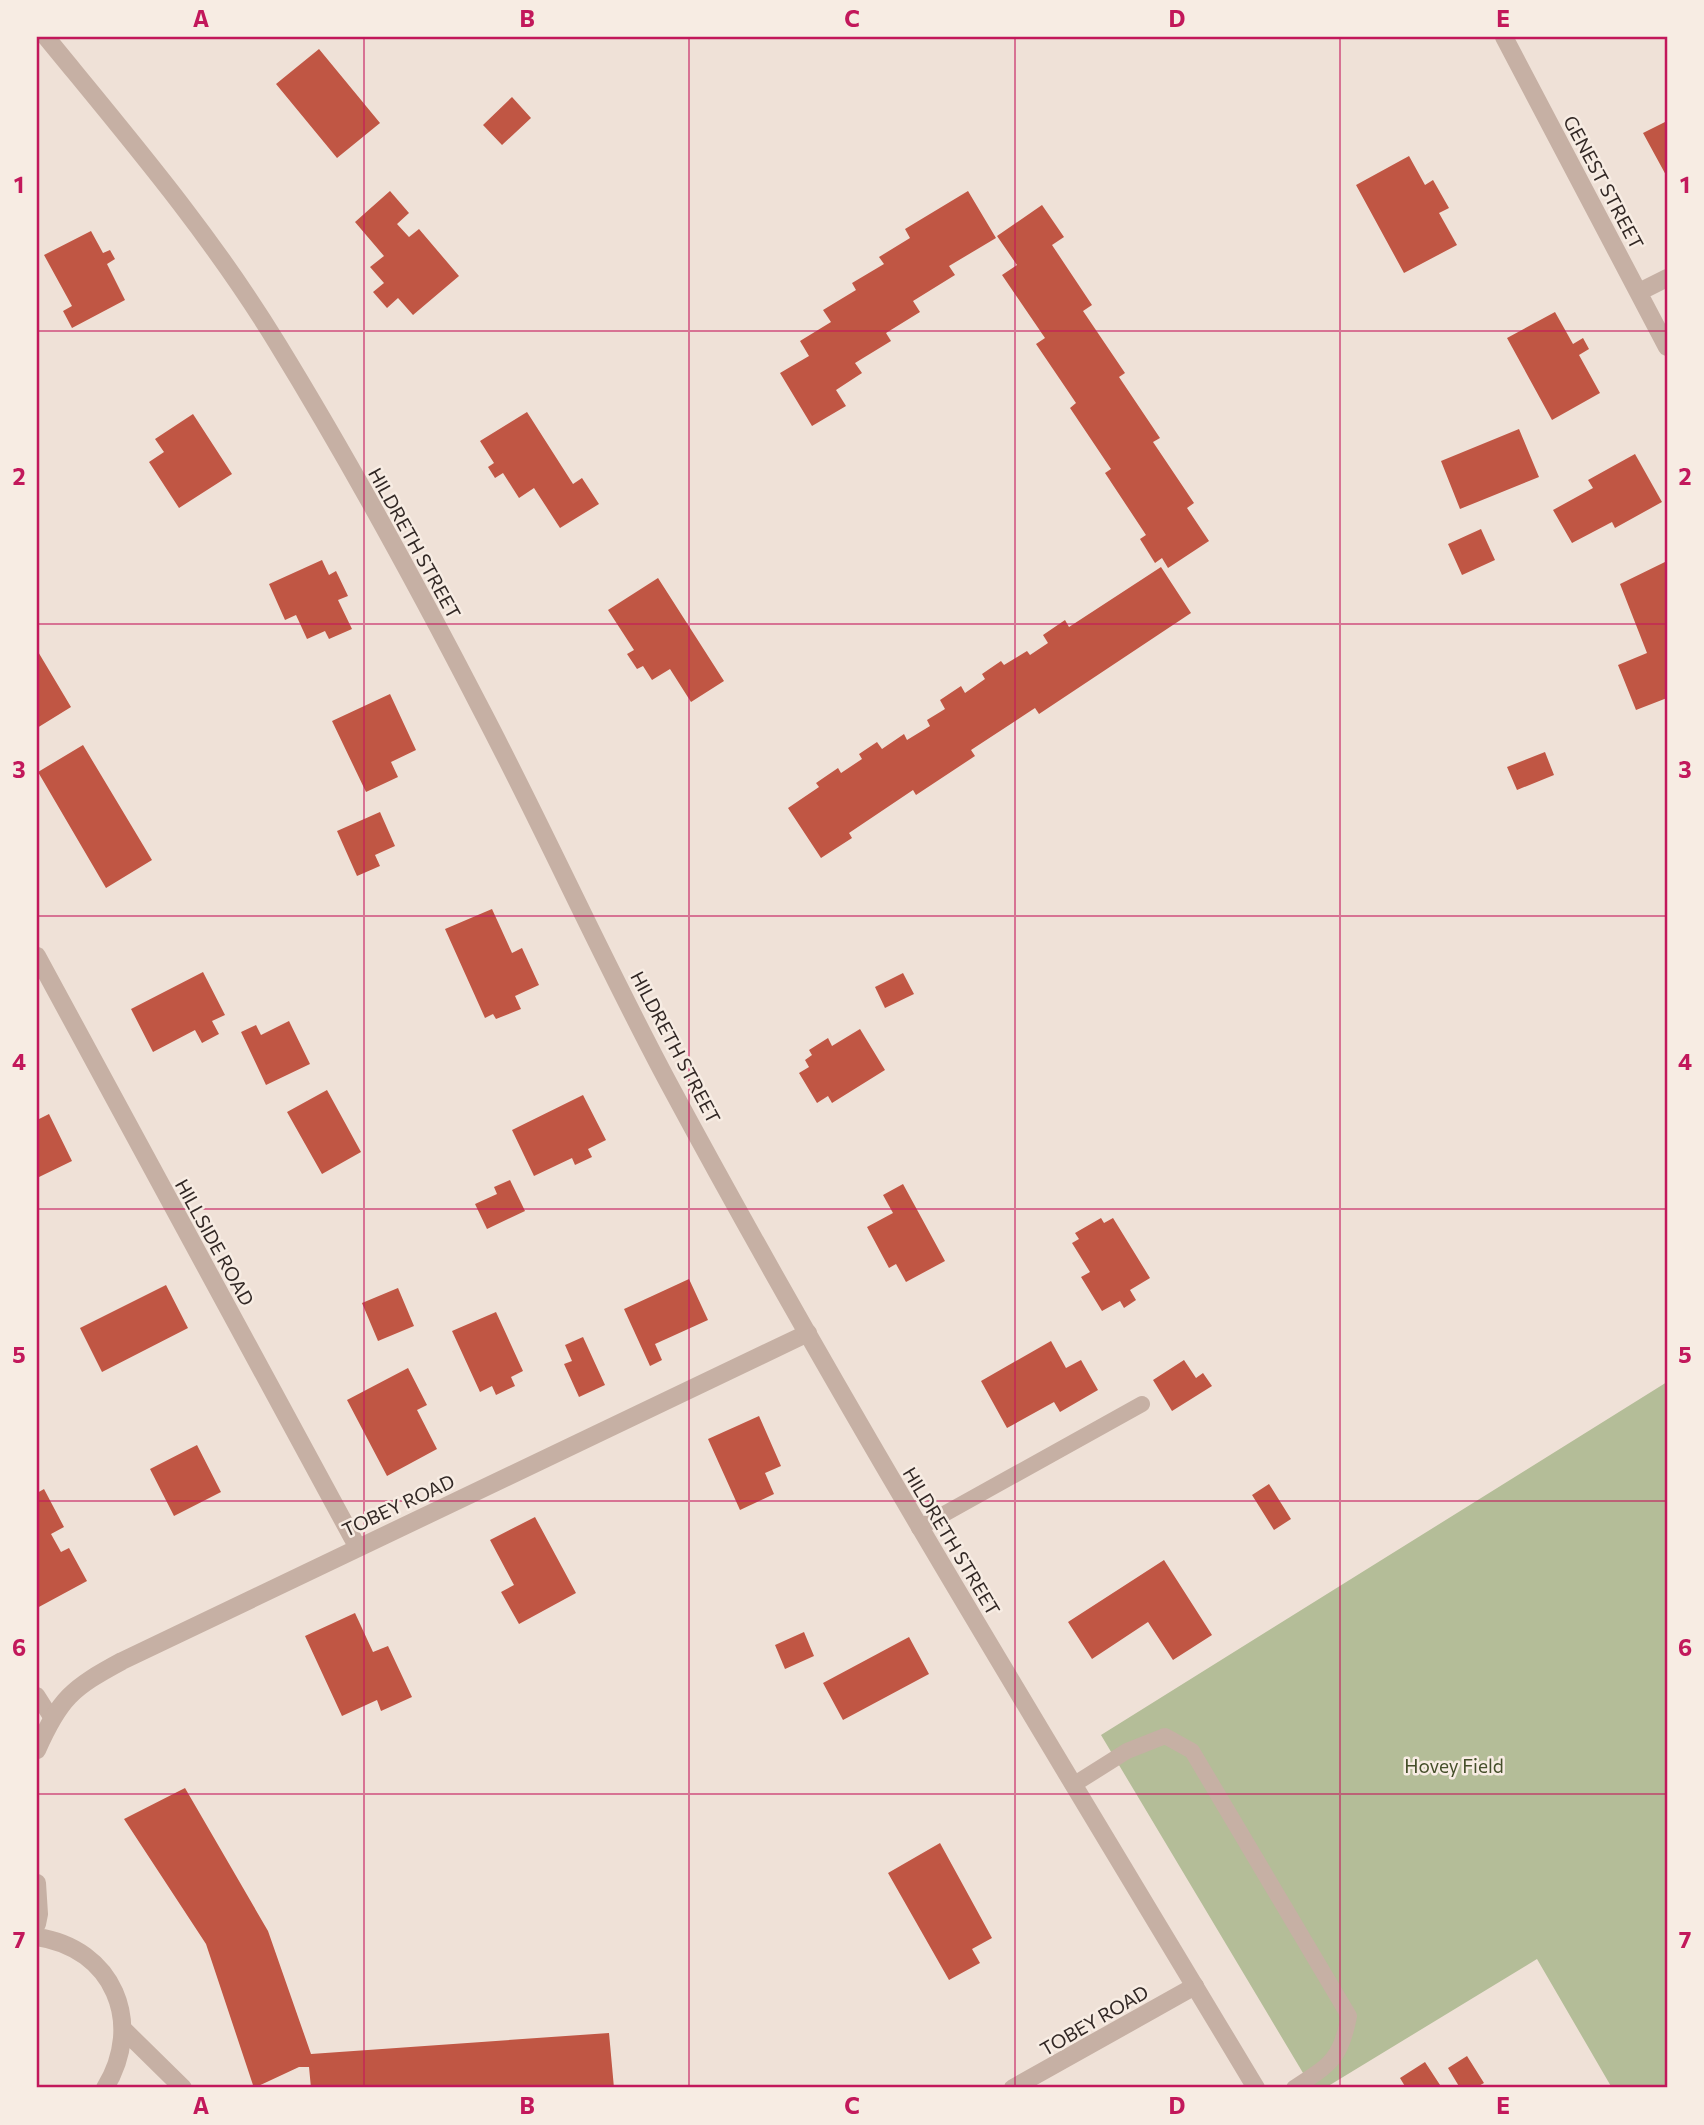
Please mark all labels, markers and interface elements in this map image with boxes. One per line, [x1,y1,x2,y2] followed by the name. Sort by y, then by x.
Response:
[193,4,210,32] text: A
[519,4,535,32] text: B
[844,4,860,32] text: C
[1169,4,1186,32] text: D
[1496,4,1510,32] text: E
[1559,111,1649,253] street label: GENEST STREET
[14,170,24,198] text: 1
[1680,170,1690,198] text: 1
[12,462,26,490] text: 2
[1678,462,1692,490] text: 2
[364,464,466,622] street label: HILDRETH STREET
[12,755,26,783] text: 3
[1678,755,1692,783] text: 3
[626,967,726,1127] street label: HILDRETH STREET
[12,1047,26,1075] text: 4
[1678,1047,1692,1075] text: 4
[171,1175,259,1309] street label: HILLSIDE ROAD
[12,1340,26,1368] text: 5
[1678,1340,1692,1368] text: 5
[899,1463,1005,1619] street label: HILDRETH STREET
[338,1469,458,1541] street label: TOBEY ROAD
[12,1633,26,1661] text: 6
[1678,1633,1692,1661] text: 6
[1404,1754,1504,1777] park label: Hovey Field
[13,1925,25,1953] text: 7
[1679,1925,1691,1953] text: 7
[1036,1980,1152,2060] street label: TOBEY ROAD
[193,2091,210,2119] text: A
[519,2091,535,2119] text: B
[844,2091,860,2119] text: C
[1169,2091,1186,2119] text: D
[1496,2091,1510,2119] text: E

